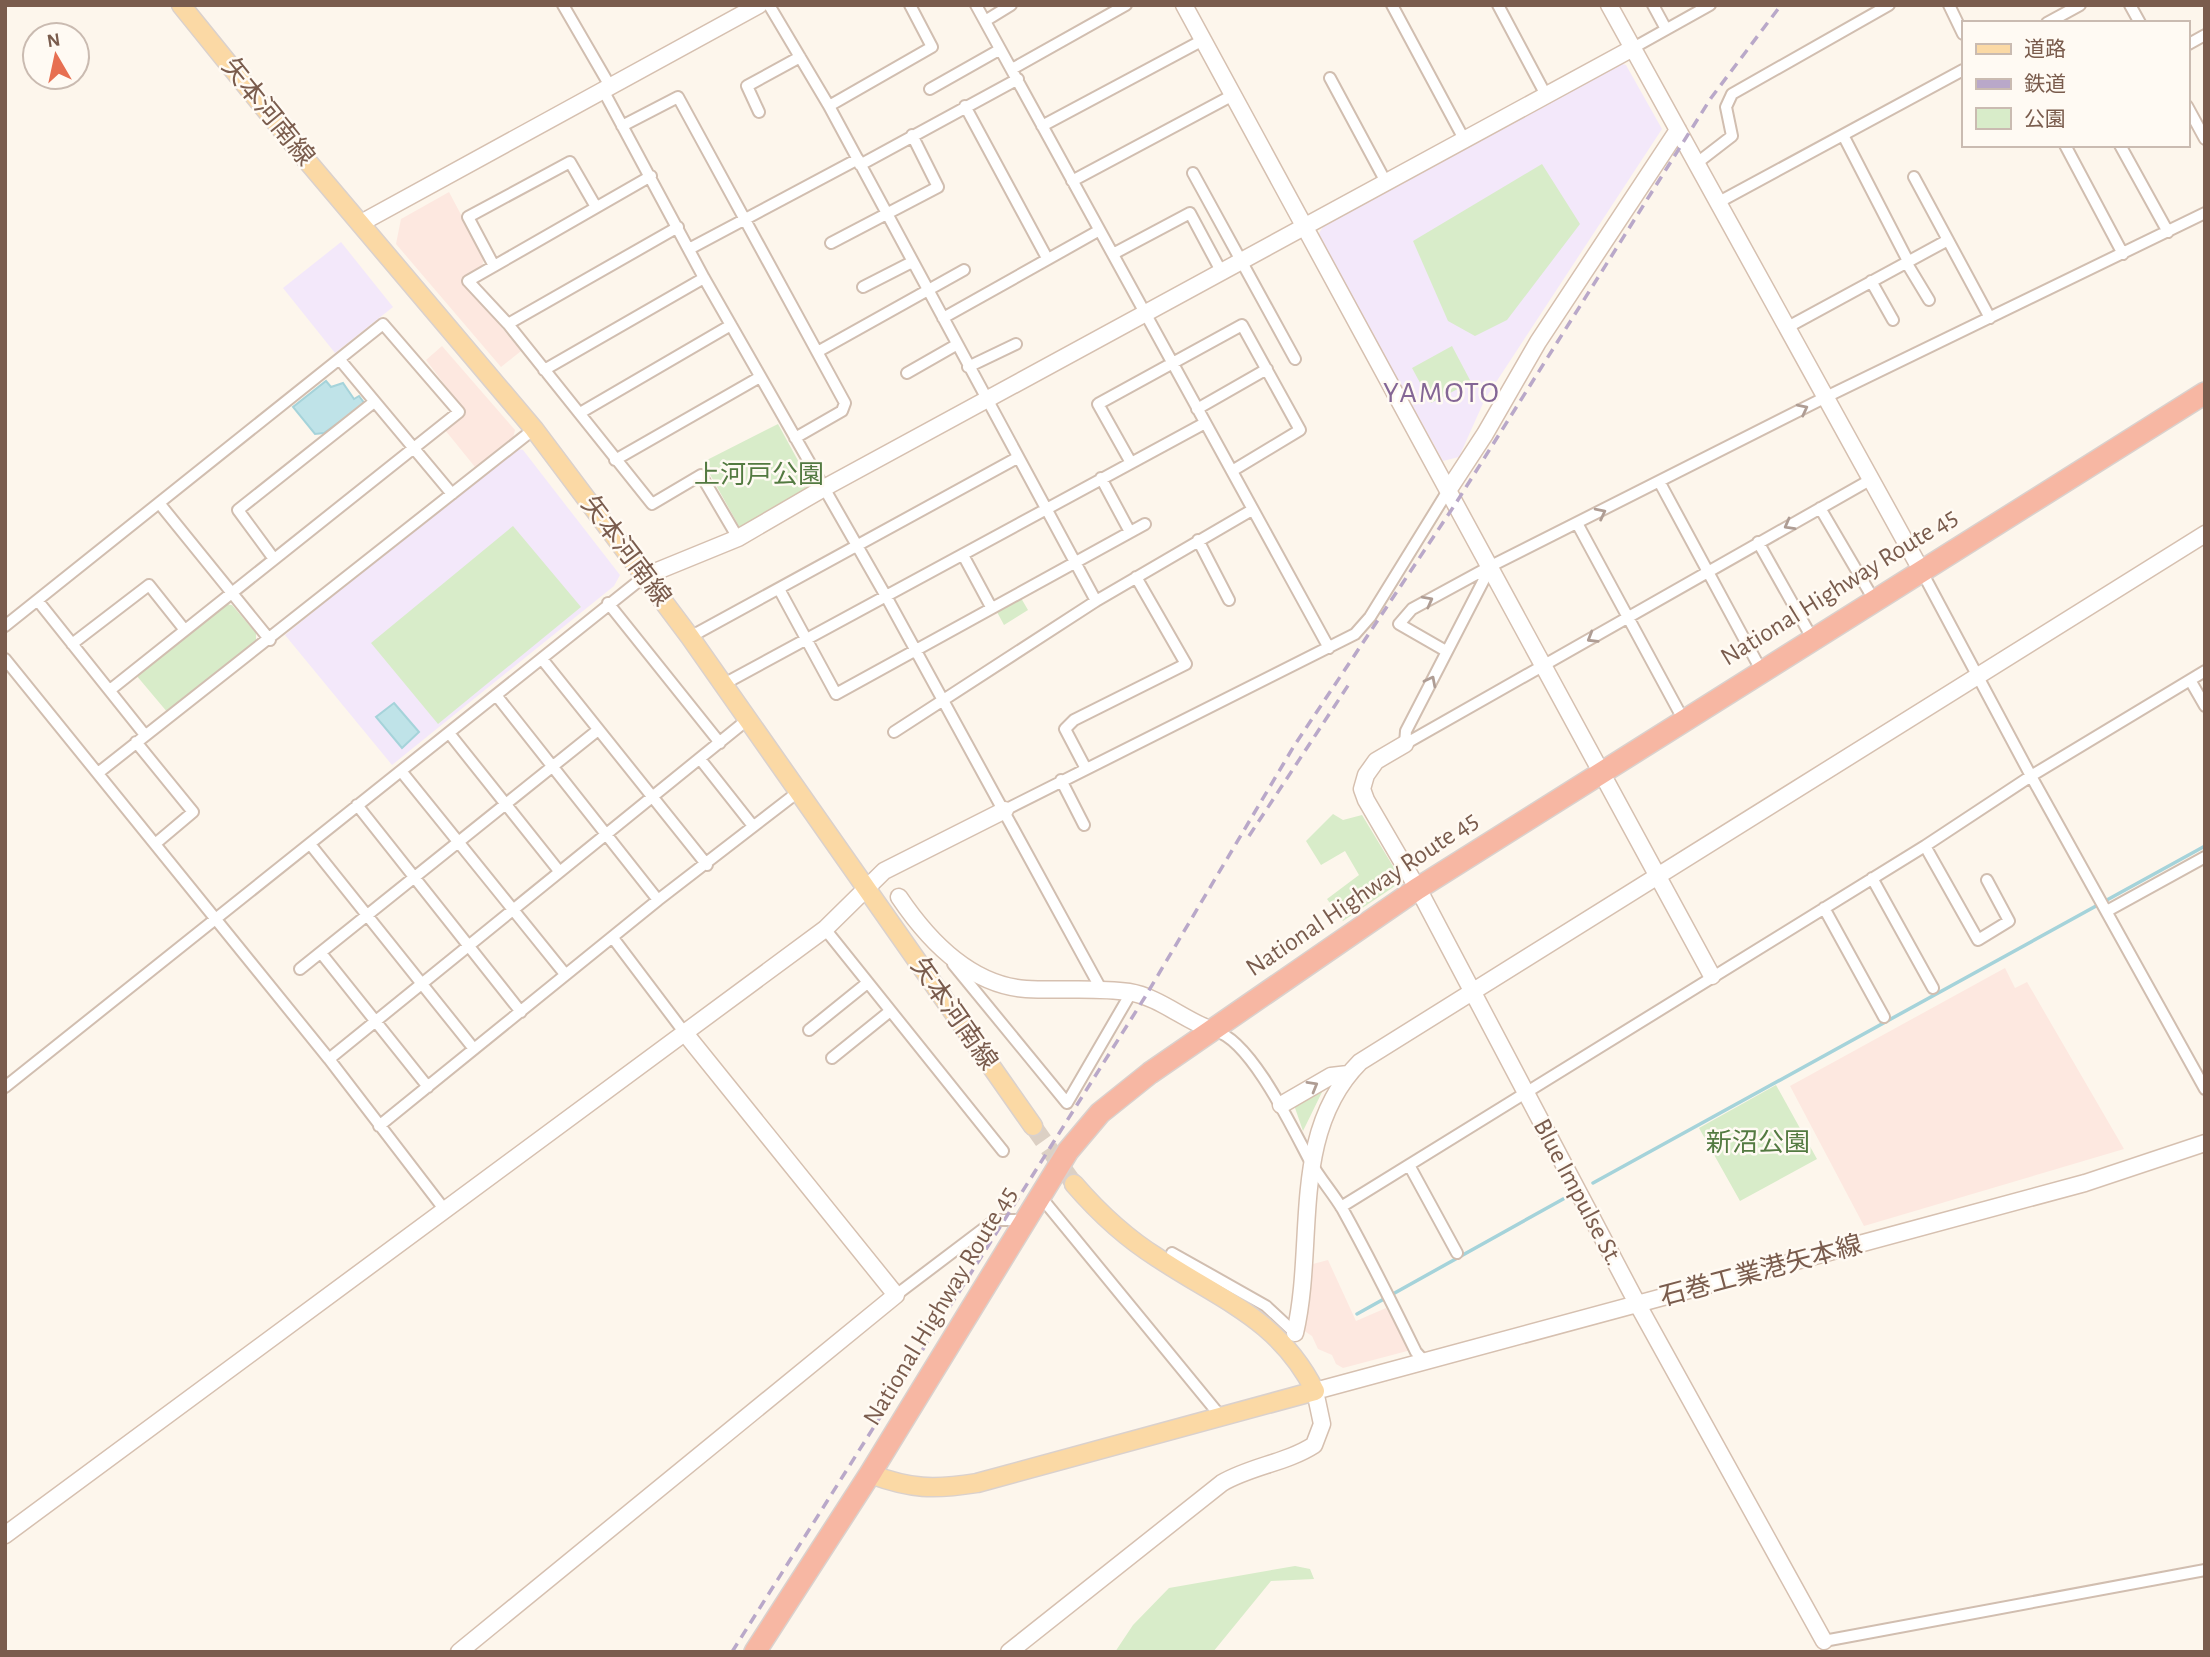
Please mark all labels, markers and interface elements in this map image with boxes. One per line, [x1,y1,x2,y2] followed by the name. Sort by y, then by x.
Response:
[21,21,91,91] north arrow
[1962,21,2189,147] legend
[46,30,62,51] text: N
[2024,38,2066,60] text: 道路
[217,52,321,171] street label: 矢本河南線
[2024,73,2066,95] text: 鉄道
[2024,109,2066,130] text: 公園
[1383,378,1501,408] district label: YAMOTO
[1796,404,1809,418] one-way arrow
[694,461,824,488] park label: 上河戸公園
[576,490,677,611] street label: 矢本河南線
[1716,504,1962,670] street label: National Highway Route 45
[1594,508,1606,522] one-way arrow
[1784,517,1797,530] one-way arrow
[1420,596,1433,609] one-way arrow
[1587,630,1600,643] one-way arrow
[1423,676,1437,688] one-way arrow
[1241,807,1483,981] street label: National Highway Route 45
[906,952,1004,1075] street label: 矢本河南線
[1306,1081,1319,1094] one-way arrow
[1529,1114,1627,1270] street label: Blue Impulse St.
[1706,1129,1810,1156] park label: 新沼公園
[858,1182,1022,1430] street label: National Highway Route 45
[1657,1230,1865,1310] street label: 石巻工業港矢本線

